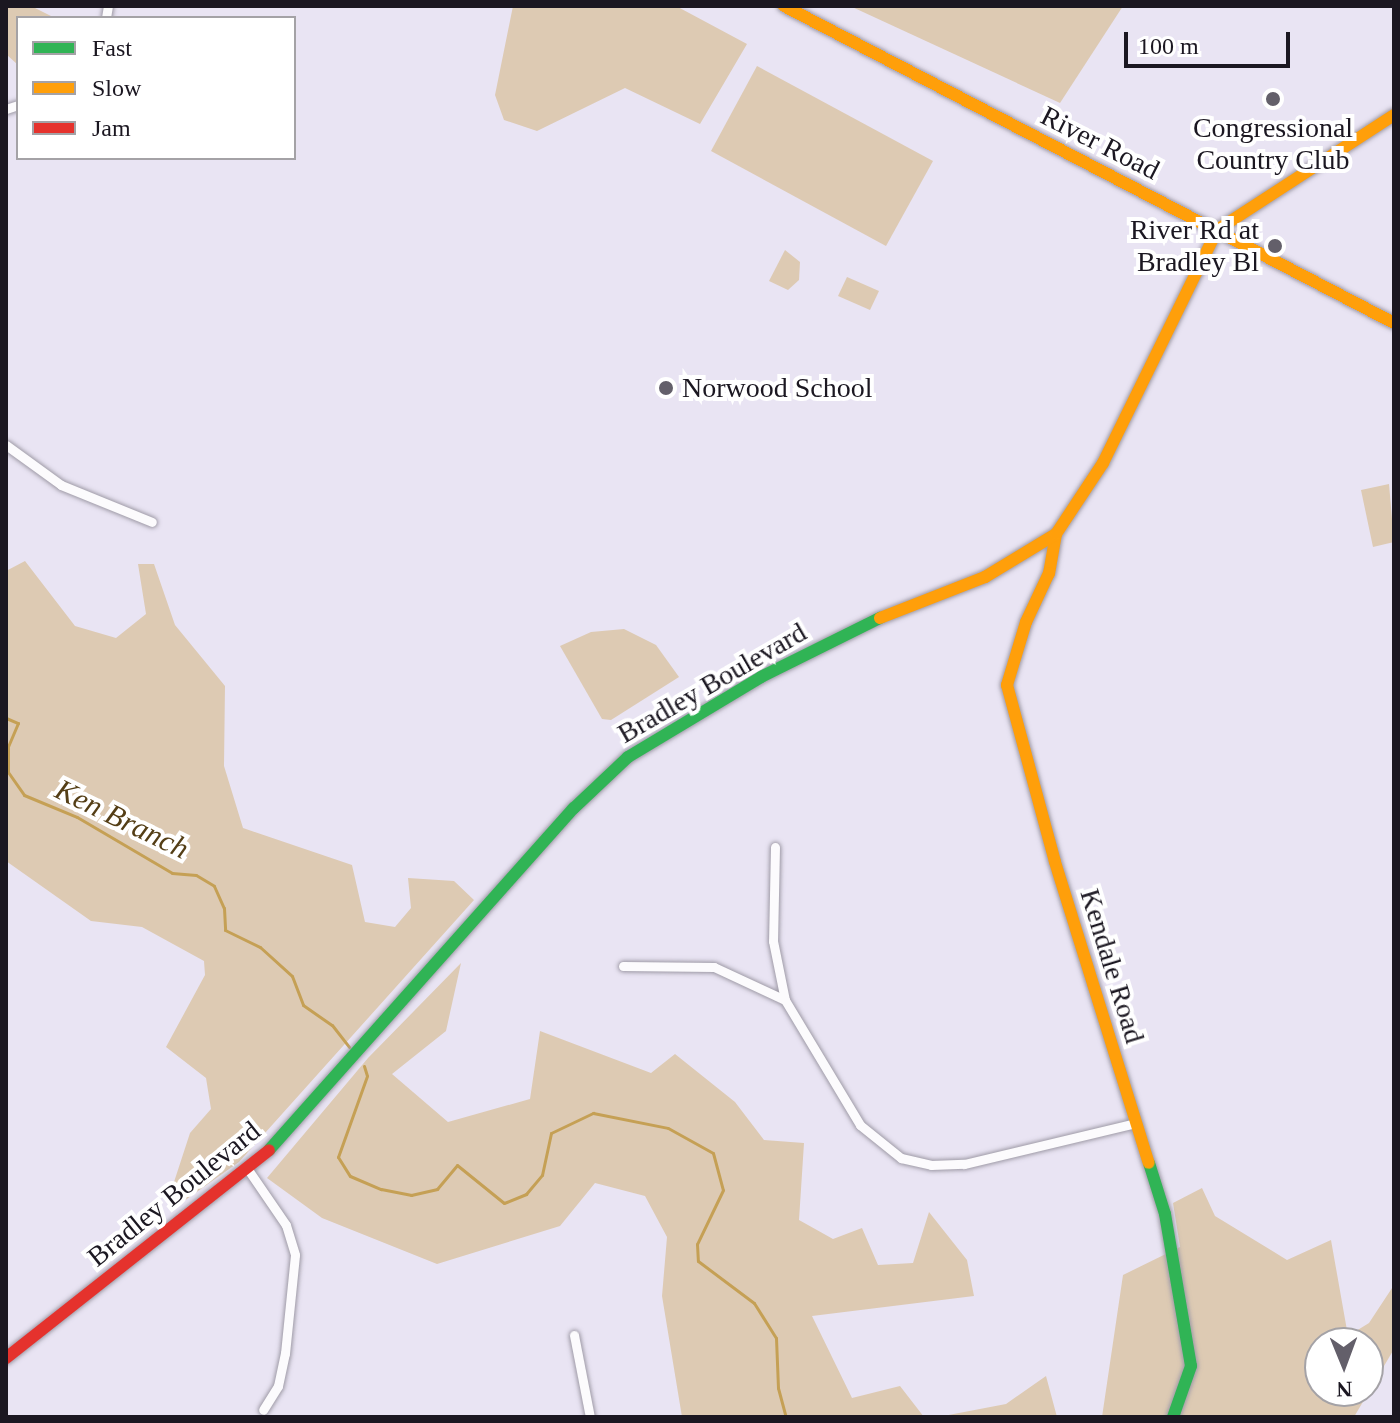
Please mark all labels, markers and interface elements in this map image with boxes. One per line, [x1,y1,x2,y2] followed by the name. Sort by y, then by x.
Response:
[16,16,296,160] legend
[1128,16,1294,66] scale bar
[1138,33,1199,59] text: 100 m
[92,35,132,61] text: Fast
[92,75,141,101] text: Slow
[1264,90,1282,108] marker: Congressional Country Club
[1035,99,1165,187] street label: River Road
[1193,111,1353,177] place label: Congressional Country Club
[92,115,131,141] text: Jam
[1130,213,1259,279] place label: River Rd at Bradley Bl
[1266,237,1284,255] marker: River Rd at Bradley Bl
[682,371,873,405] place label: Norwood School
[657,379,675,397] marker: Norwood School
[612,615,812,751] street label: Bradley Boulevard
[49,771,195,867] water label: Ken Branch
[1073,885,1151,1047] street label: Kendale Road
[81,1114,267,1274] street label: Bradley Boulevard
[1304,1327,1384,1407] north arrow
[1336,1377,1353,1402] text: N

